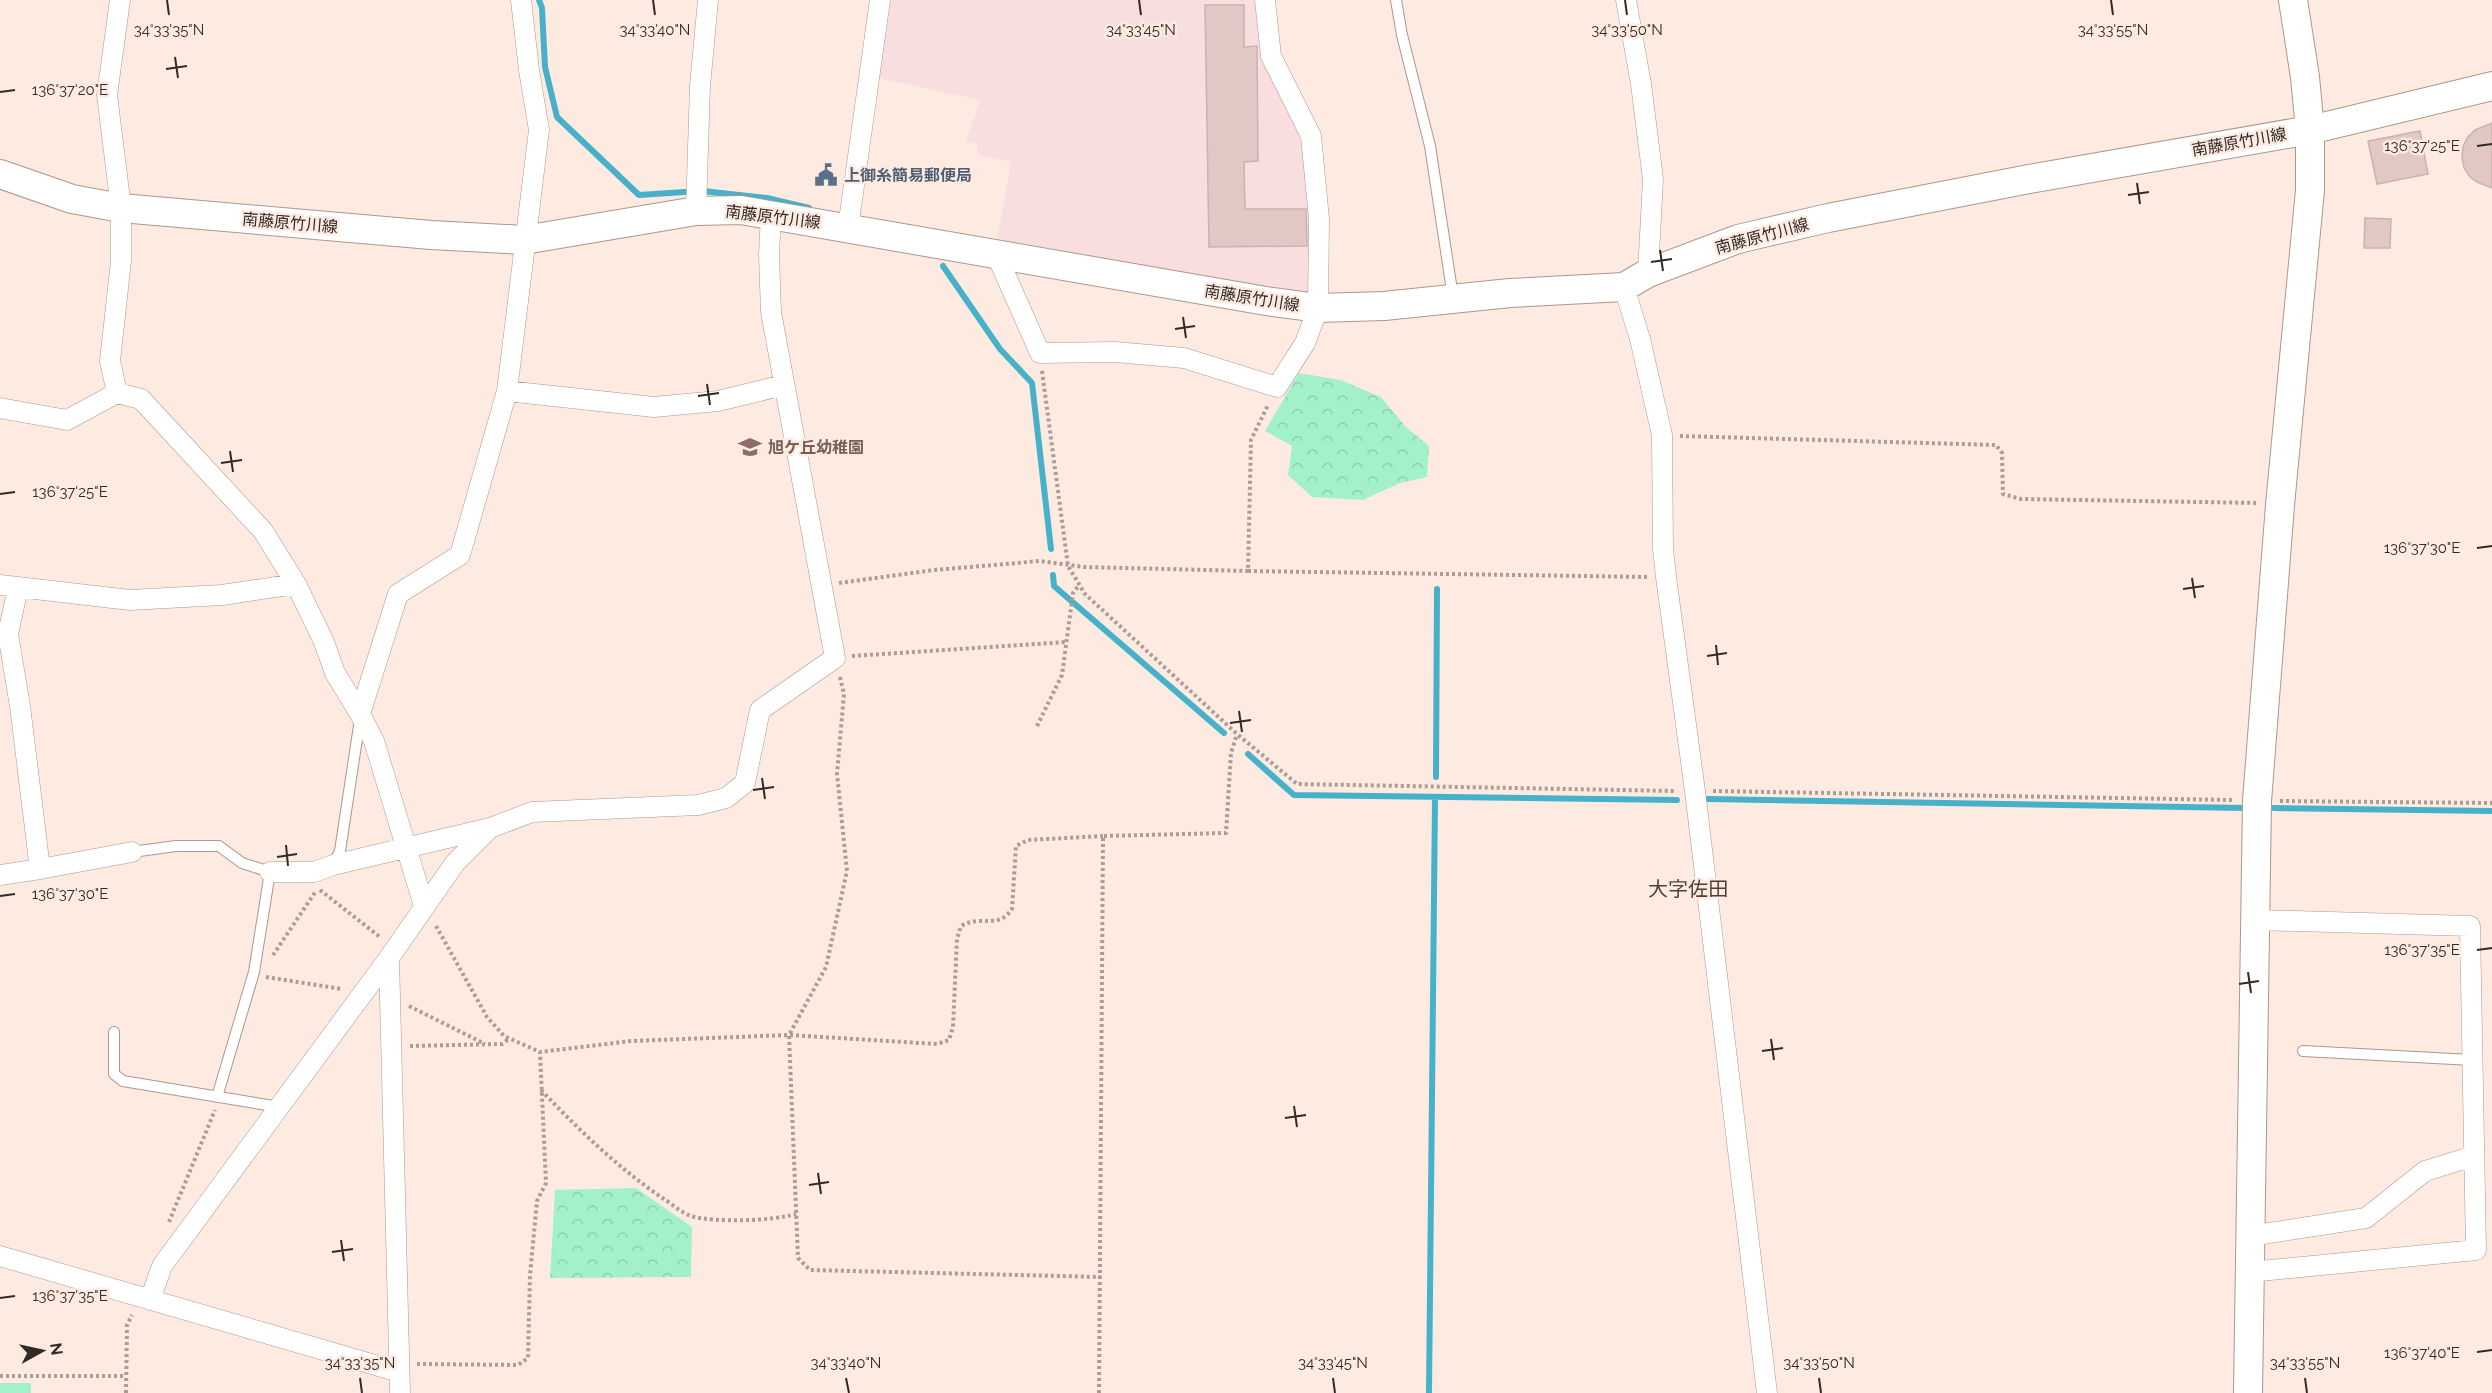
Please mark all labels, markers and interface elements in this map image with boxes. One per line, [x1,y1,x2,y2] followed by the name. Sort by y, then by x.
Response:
[134,21,204,39] text: 34°33'35"N
[620,21,690,39] text: 34°33'40"N
[1106,21,1176,39] text: 34°33'45"N
[1591,21,1663,39] text: 34°33'50"N
[2078,21,2148,39] text: 34°33'55"N
[32,81,108,99] text: 136°37'20"E
[2190,124,2288,160] street label: 南藤原竹川線
[2384,137,2460,155] text: 136°37'25"E
[813,162,839,188] public building icon: 上御糸簡易郵便局
[844,166,972,185] place label: 上御糸簡易郵便局
[724,202,822,232] street label: 南藤原竹川線
[241,209,339,237] street label: 南藤原竹川線
[1713,214,1811,258] street label: 南藤原竹川線
[1203,281,1301,315] street label: 南藤原竹川線
[737,434,763,460] school or university icon: 旭ケ丘幼稚園
[768,438,864,457] place label: 旭ケ丘幼稚園
[32,483,108,501] text: 136°37'25"E
[2384,539,2460,557] text: 136°37'30"E
[1648,877,1728,901] district label: 大字佐田
[32,885,108,903] text: 136°37'30"E
[2384,941,2460,959] text: 136°37'35"E
[32,1287,108,1305] text: 136°37'35"E
[12,1321,72,1381] north arrow
[46,1342,67,1356] text: N
[2384,1344,2460,1362] text: 136°37'40"E
[325,1354,395,1372] text: 34°33'35"N
[811,1354,881,1372] text: 34°33'40"N
[1298,1354,1368,1372] text: 34°33'45"N
[1783,1354,1855,1372] text: 34°33'50"N
[2270,1354,2340,1372] text: 34°33'55"N

